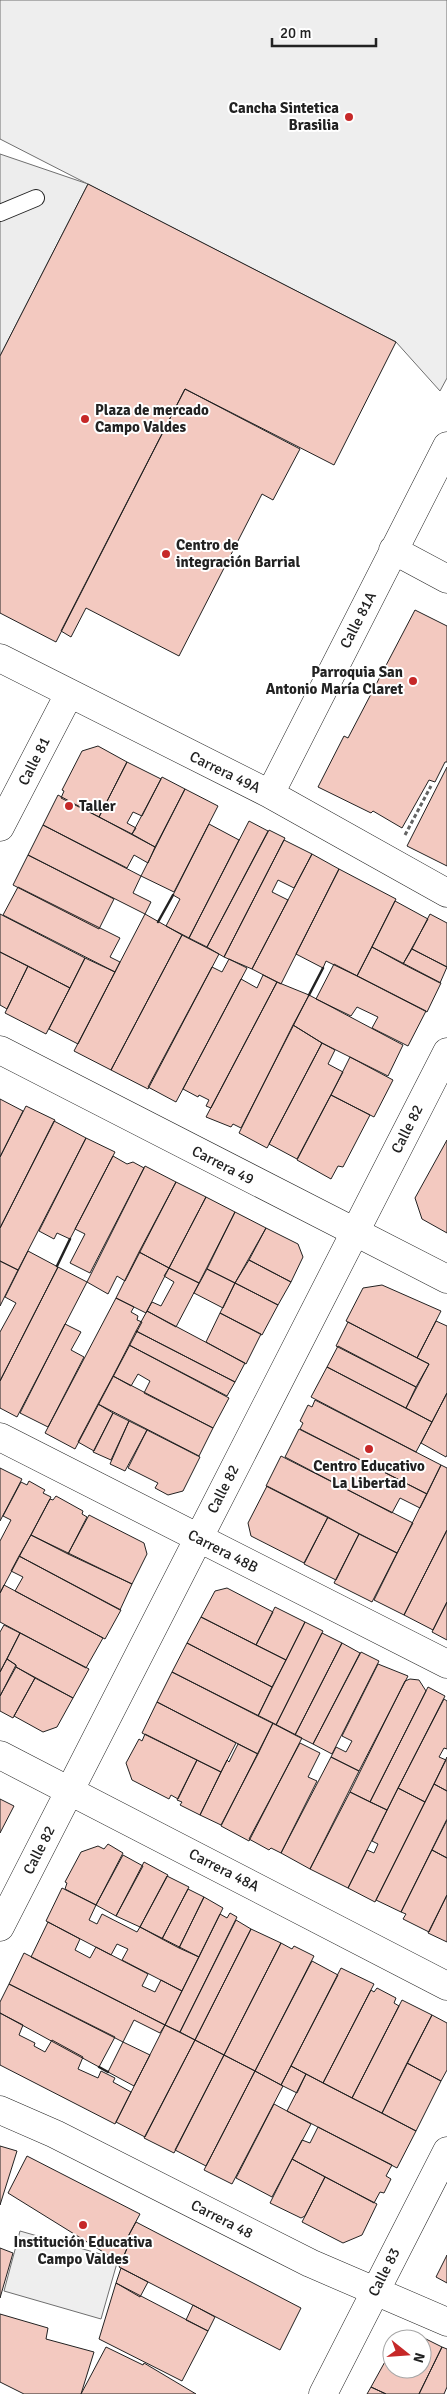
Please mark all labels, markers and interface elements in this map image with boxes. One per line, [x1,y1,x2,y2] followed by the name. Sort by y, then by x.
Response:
[272,15,376,47] scale bar
[280,24,311,42] text: 20 m
[229,99,339,134] place label: Cancha Sintetica Brasilia
[343,111,355,123] marker: Cancha Sintetica Brasilia
[95,401,209,436] place label: Plaza de mercado Campo Valdes
[79,413,91,425] marker: Plaza de mercado Campo Valdes
[176,536,300,571] place label: Centro de integración Barrial
[160,548,172,560] marker: Centro de integración Barrial
[336,589,380,651] street label: Calle 81A
[266,663,403,698] place label: Parroquia San Antonio María Claret
[407,675,419,687] marker: Parroquia San Antonio María Claret
[14,734,54,788] street label: Calle 81
[187,747,263,797] street label: Carrera 49A
[79,797,116,815] place label: Taller
[63,800,75,812] marker: Taller
[387,1102,427,1156] street label: Calle 82
[189,1142,257,1188] street label: Carrera 49
[363,1443,375,1455] marker: Centro Educativo La Libertad
[313,1457,425,1492] place label: Centro Educativo La Libertad
[203,1462,243,1516] street label: Calle 82
[185,1526,261,1576] street label: Carrera 48B
[19,1823,59,1877] street label: Calle 82
[186,1845,262,1895] street label: Carrera 48A
[188,2196,256,2242] street label: Carrera 48
[77,2219,89,2231] marker: Institución Educativa Campo Valdes
[14,2233,153,2268] place label: Institución Educativa Campo Valdes
[364,2245,404,2299] street label: Calle 83
[382,2329,432,2379] north arrow
[409,2351,429,2365] text: N

